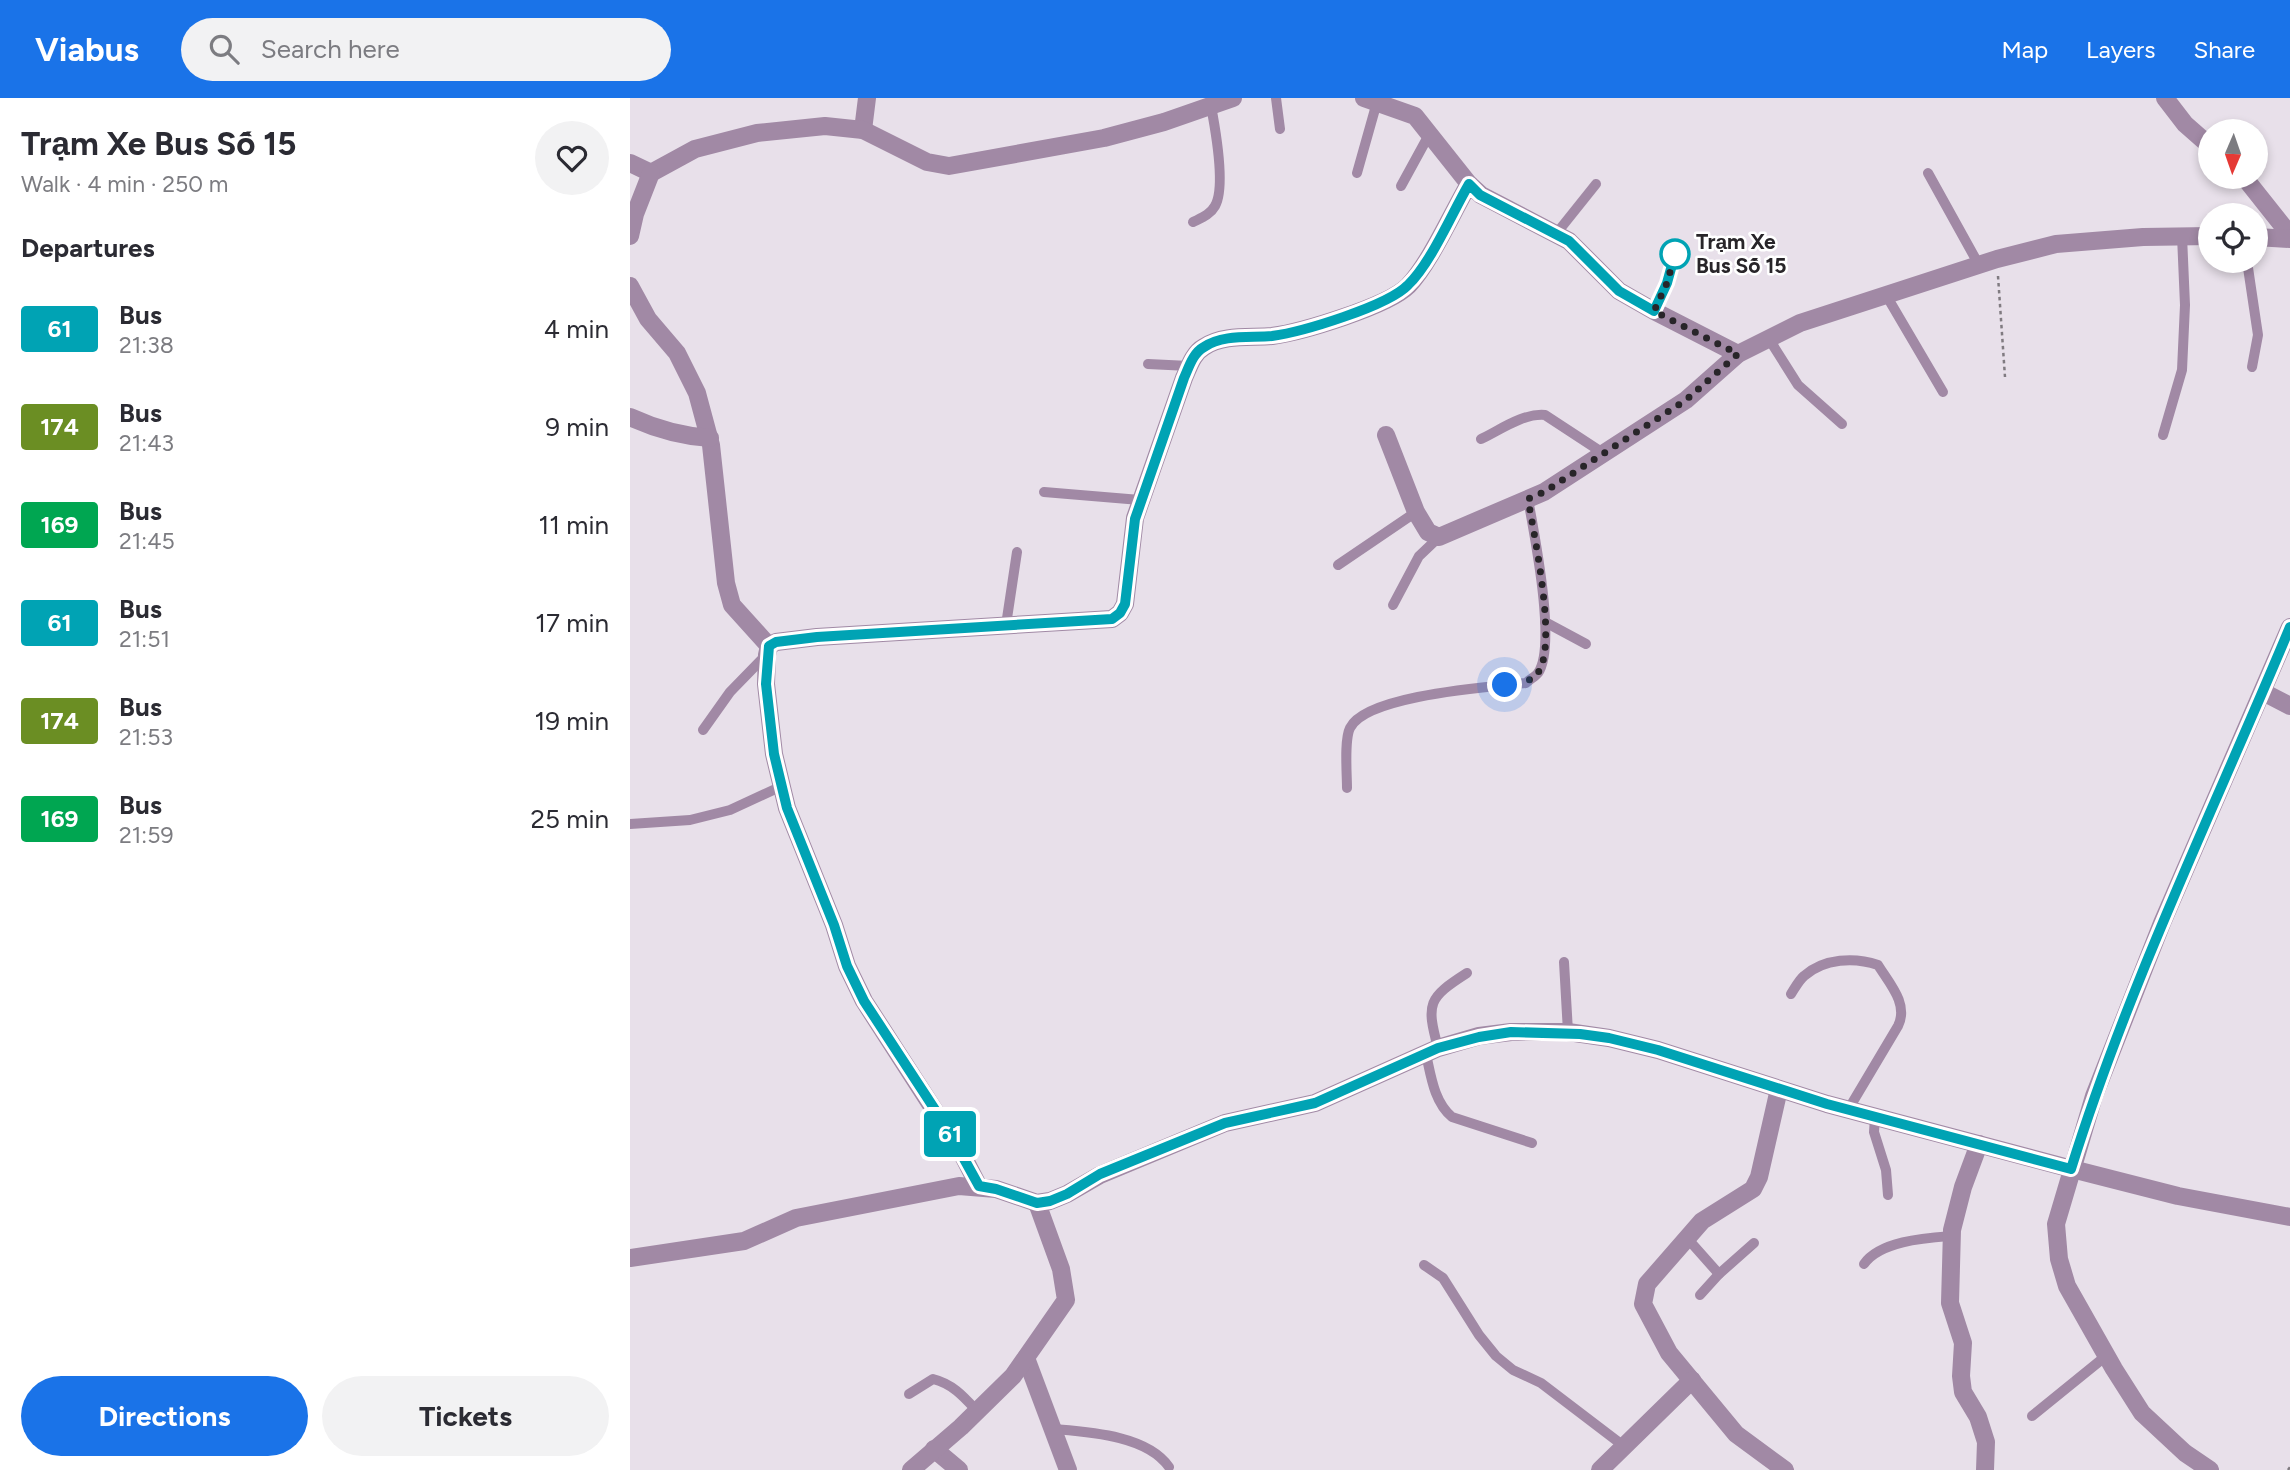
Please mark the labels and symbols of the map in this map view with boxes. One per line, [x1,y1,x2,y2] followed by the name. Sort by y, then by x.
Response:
[2198,119,2268,189] north arrow
[1696,229,1787,278] place label: Trạm Xe Bus Số 15
[1660,239,1690,269] marker: Trạm Xe Bus Số 15
[1487,667,1522,702] your location
[918,1111,982,1157] line badge: 61

